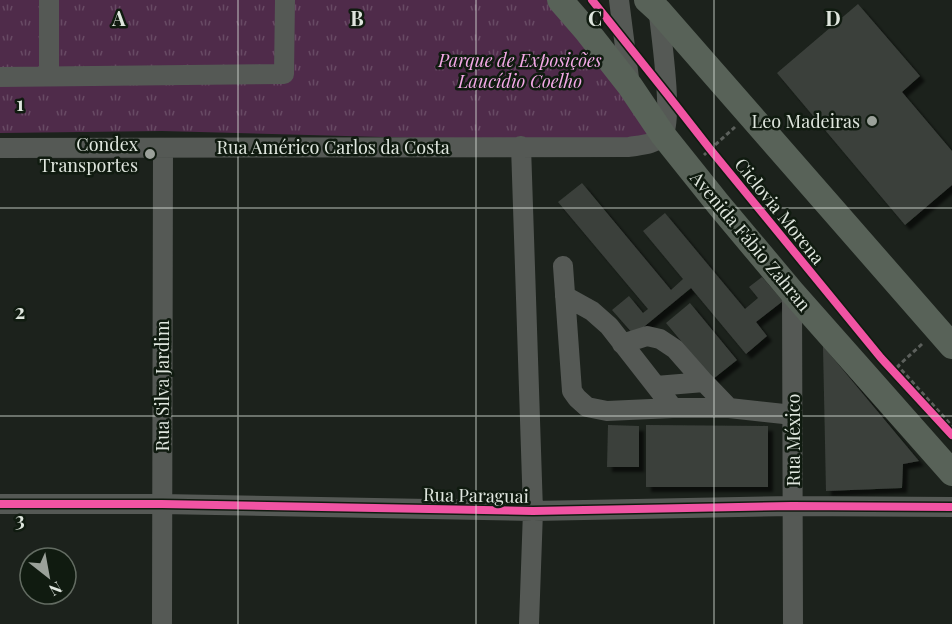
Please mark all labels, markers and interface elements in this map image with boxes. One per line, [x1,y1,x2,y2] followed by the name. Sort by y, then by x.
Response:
[111,4,126,31] text: A
[350,4,364,31] text: B
[588,4,602,31] text: C
[825,4,841,31] text: D
[437,48,602,93] park label: Parque de Exposições Laucídio Coelho
[16,89,24,116] text: 1
[752,109,860,133] place label: Leo Madeiras
[865,114,879,128] marker: Leo Madeiras
[39,132,139,177] place label: Condex Transportes
[216,135,450,159] street label: Rua Américo Carlos da Costa
[143,147,157,161] marker: Condex Transportes
[730,153,830,269] street label: Ciclovia Morena
[685,165,817,316] street label: Avenida Fábio Zahran
[15,297,25,324] text: 2
[150,320,174,452] street label: Rua Silva Jardim
[781,393,805,486] street label: Rua México
[423,482,529,508] street label: Rua Paraguai
[15,505,25,532] text: 3
[18,546,78,606] north arrow
[45,577,66,601] text: N

